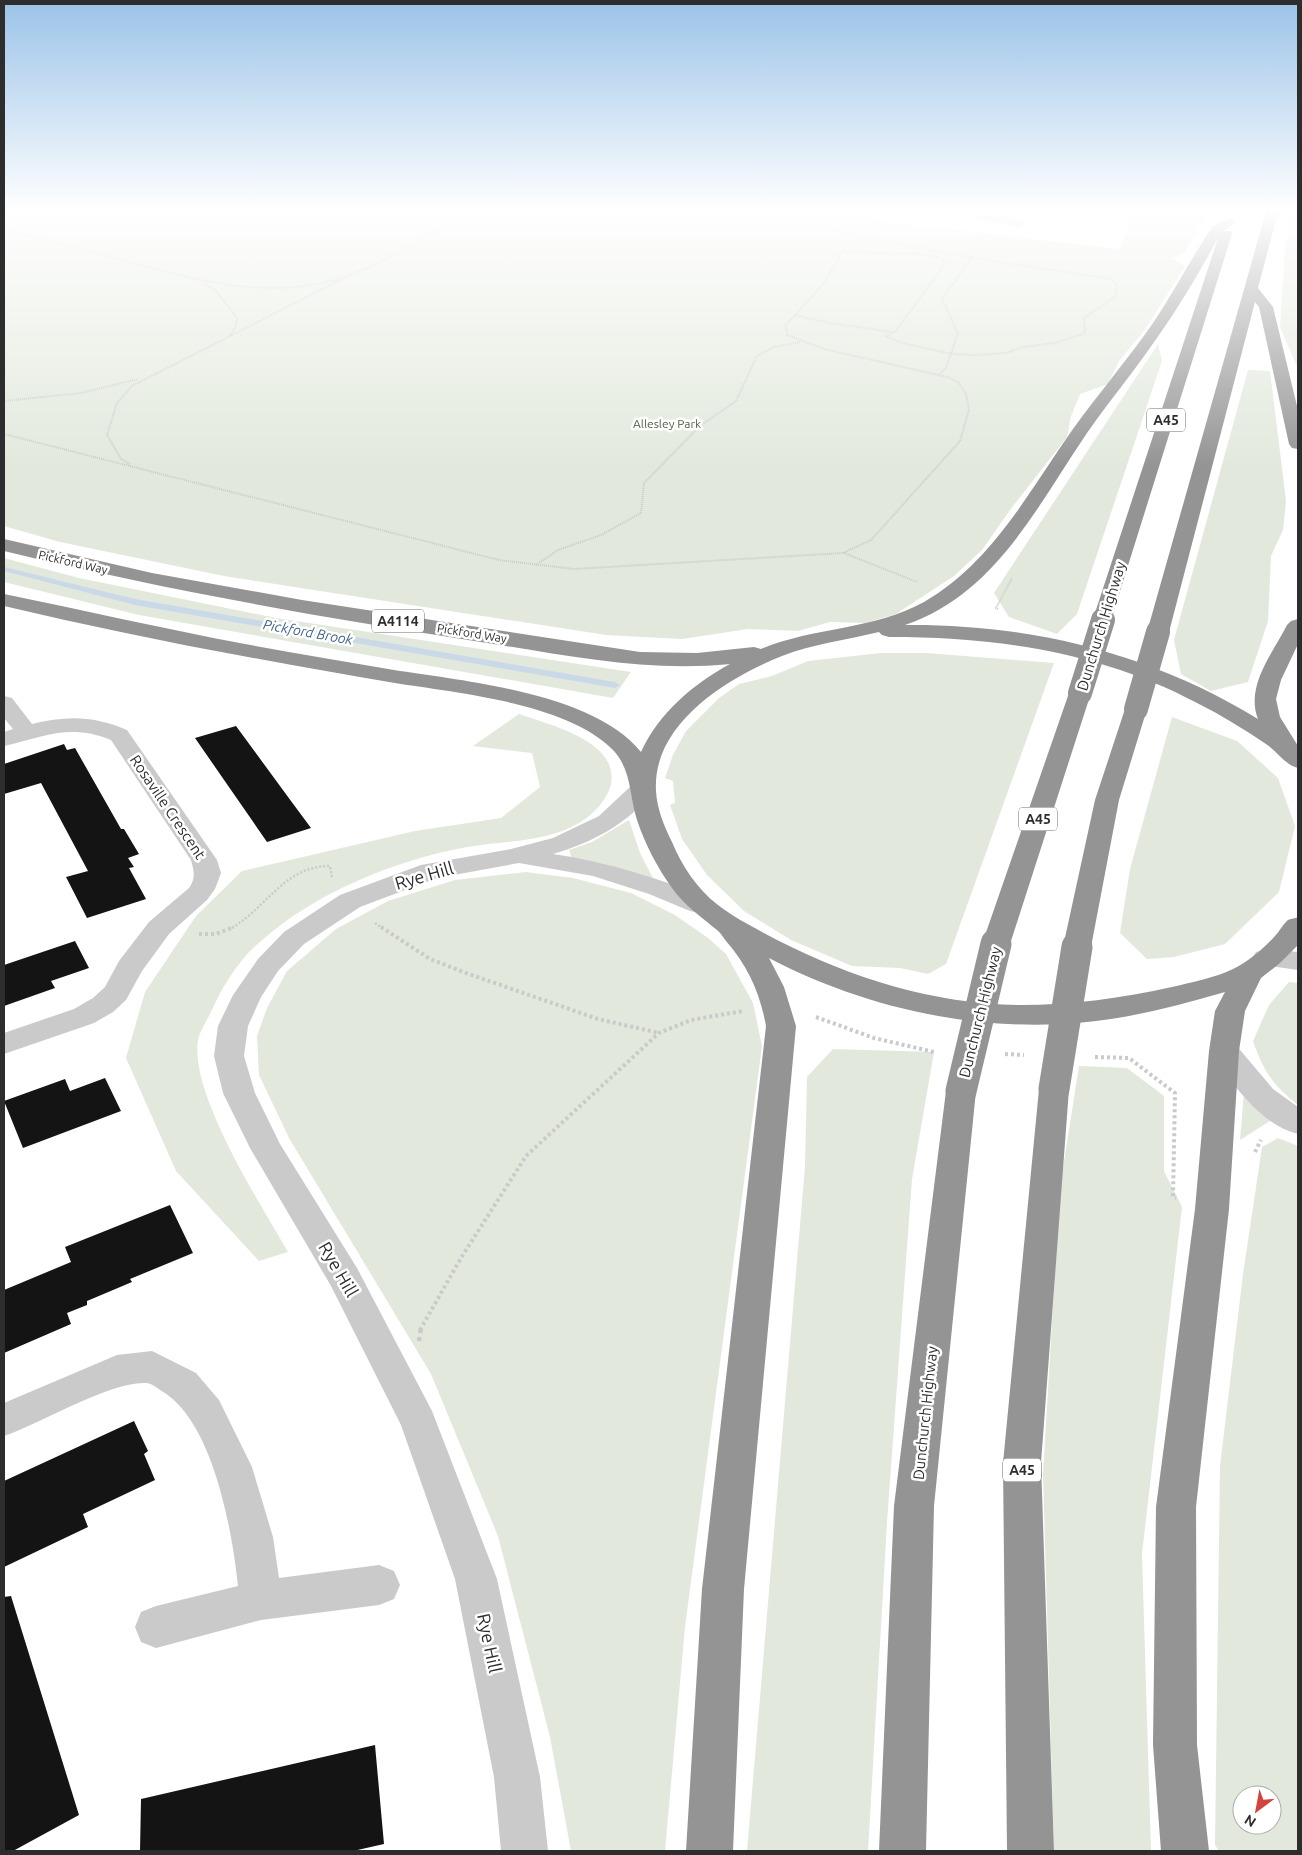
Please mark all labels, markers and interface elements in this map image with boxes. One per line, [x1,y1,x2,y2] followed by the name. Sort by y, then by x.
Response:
[1147,408,1185,432] road number: A45
[633,417,701,430] park label: Allesley Park
[37,548,109,576] street label: Pickford Way
[1073,559,1129,693] street label: Dunchurch Highway
[372,610,424,632] road number: A4114
[262,616,355,648] water label: Pickford Brook
[436,621,508,645] street label: Pickford Way
[127,752,209,862] street label: Rosaville Crescent
[1019,808,1057,831] road number: A45
[392,857,456,893] street label: Rye Hill
[956,945,1004,1079] street label: Dunchurch Highway
[315,1238,363,1300] street label: Rye Hill
[910,1345,940,1481] street label: Dunchurch Highway
[1003,1458,1041,1482] road number: A45
[474,1611,506,1675] street label: Rye Hill
[1232,1785,1282,1835] north arrow
[1241,1811,1259,1831] text: N

